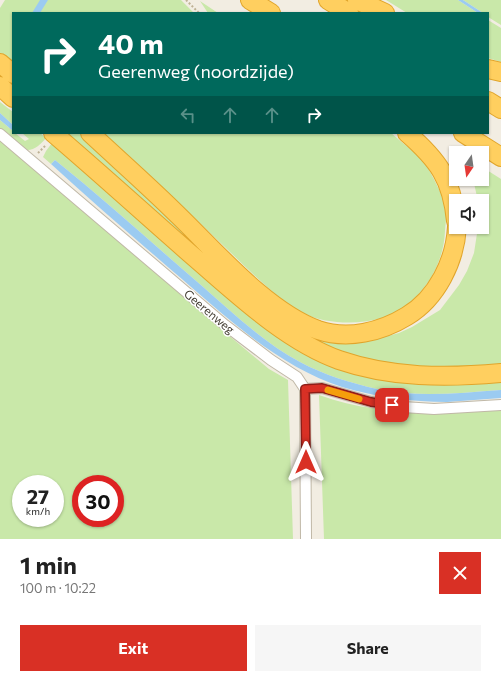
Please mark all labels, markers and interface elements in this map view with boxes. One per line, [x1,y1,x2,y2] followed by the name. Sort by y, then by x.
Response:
[98,26,164,60] text: 40 m
[32,28,84,80] icon: right
[98,60,294,82] text: Geerenweg (noordzijde)
[177,104,199,126] icon: left
[219,104,241,126] icon: ahead
[261,104,283,126] icon: ahead
[303,104,325,126] icon: right
[449,146,489,186] north arrow
[449,146,489,234] map controls
[449,194,489,234] button: sound
[182,286,238,337] street label: Geerenweg
[375,388,409,422] pin
[381,394,403,416] icon: arrive
[285,441,327,483] position arrow
[72,475,124,527] speed limit sign: 30
[27,484,49,508] text: 27
[26,505,50,517] text: km/h
[20,550,77,579] text: 1 min
[439,552,481,594] button: close
[20,580,96,596] text: 100 m · 10:22
[20,625,247,671] button: Exit
[255,625,481,671] button: Share

